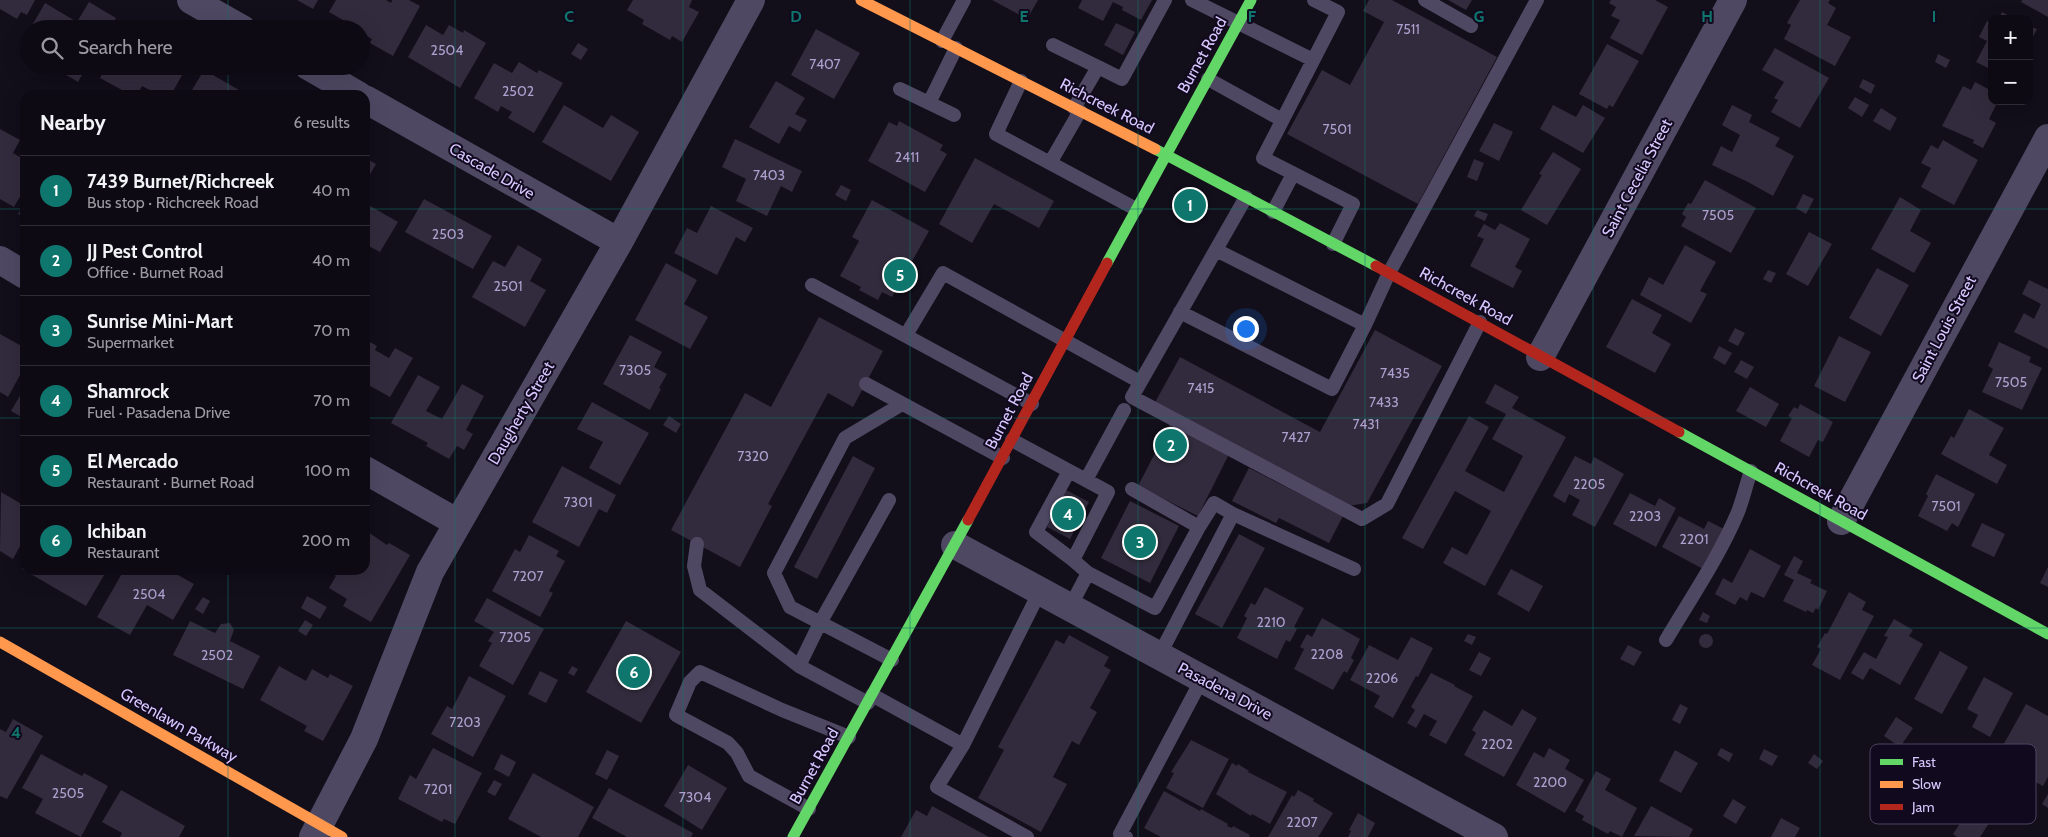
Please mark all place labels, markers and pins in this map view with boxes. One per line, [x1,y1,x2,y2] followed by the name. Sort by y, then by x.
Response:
[1174,186,1206,224] pin: 1
[884,256,916,294] pin: 5
[1155,426,1187,464] pin: 2
[1052,495,1084,533] pin: 4
[1124,523,1156,561] pin: 3
[618,653,650,691] pin: 6

